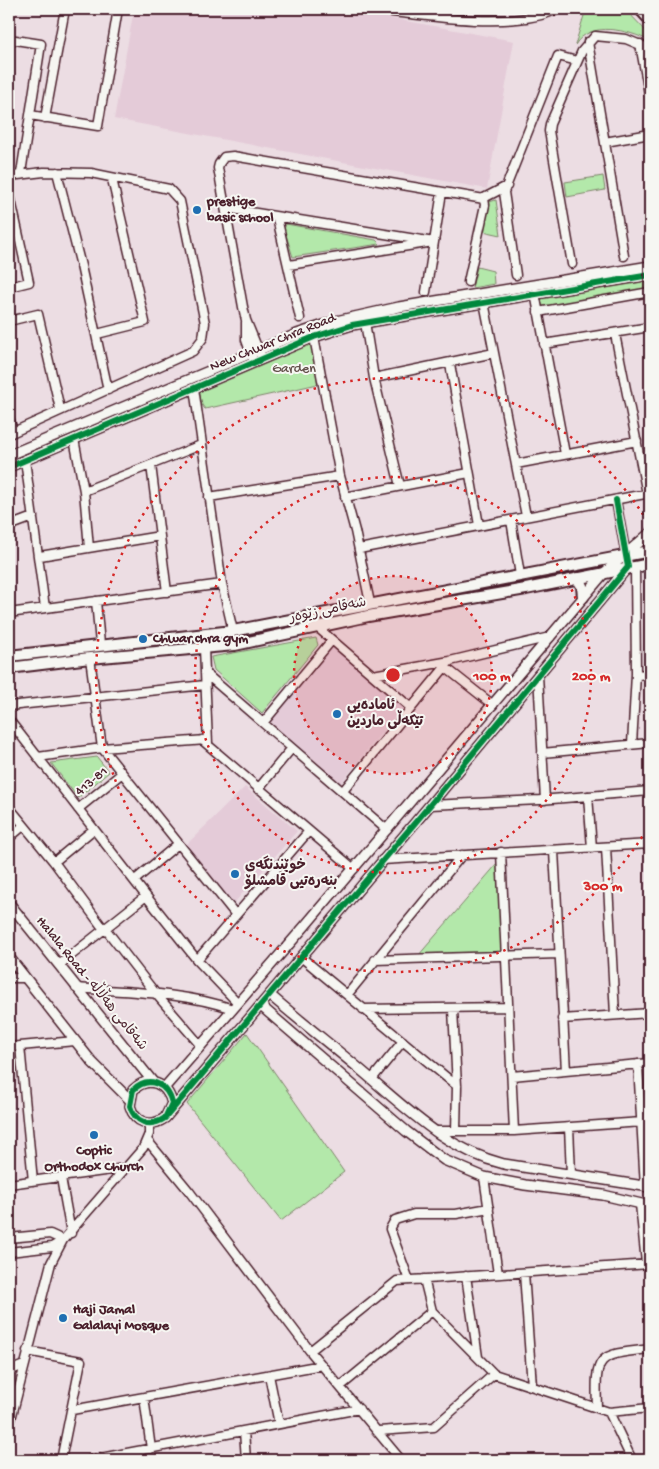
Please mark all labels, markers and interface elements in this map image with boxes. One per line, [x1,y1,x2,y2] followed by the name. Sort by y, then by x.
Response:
[206,194,273,227] place label: prestige basic school
[191,204,203,216] marker: prestige basic school
[208,309,340,376] street label: New Chwar Chra Road
[272,361,316,378] park label: Garden
[287,595,368,628] street label: شەقامی زێوەر
[152,631,248,648] place label: Chwar chra gym
[137,633,149,645] marker: Chwar chra gym
[384,666,402,684] centre of rings
[472,668,511,686] text: 100 m
[572,668,611,686] text: 200 m
[347,698,424,731] place label: ئامادەیی تێکەڵی ماردین
[331,708,343,720] marker: ئامادەیی تێکەڵی ماردین
[72,764,112,800] street label: 413-81
[244,855,337,891] place label: خوێندنگەی بنەرەتیی قامشلۆ
[229,868,241,880] marker: خوێندنگەی بنەرەتیی قامشلۆ
[582,878,623,896] text: 300 m
[32,911,153,1055] street label: Halala Road - شەقامی هەڵاڵە
[88,1129,100,1141] marker: Coptic Orthodox Church
[45,1143,144,1176] place label: Coptic Orthodox Church
[73,1302,170,1335] place label: Haji Jamal Galalayi Mosque
[57,1312,69,1324] marker: Haji Jamal Galalayi Mosque

